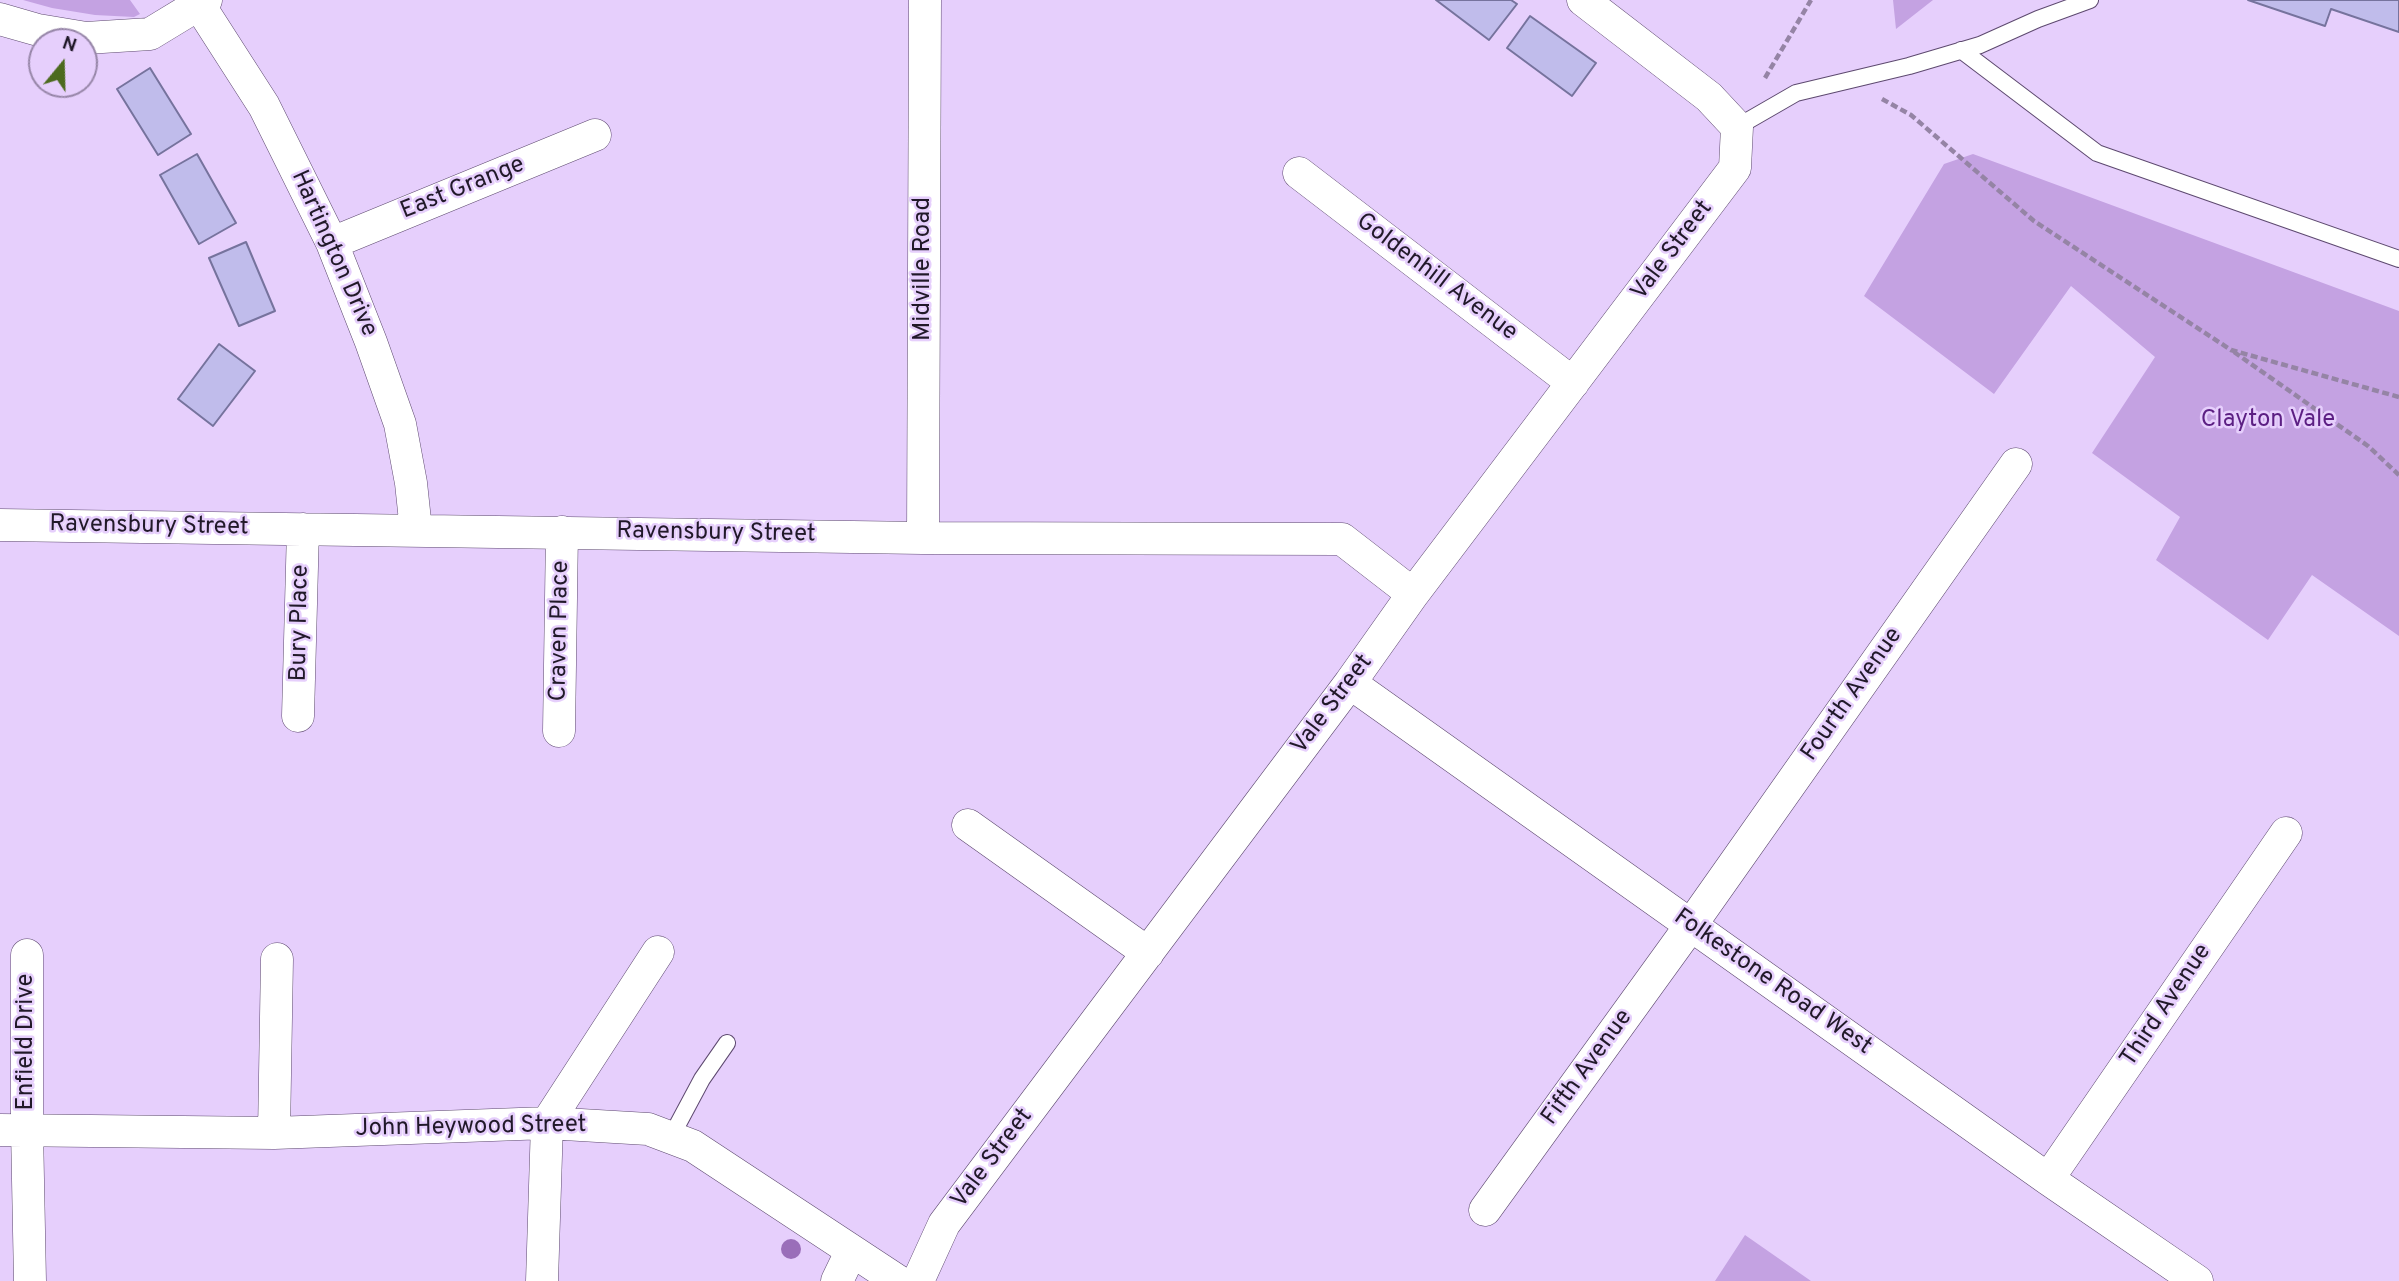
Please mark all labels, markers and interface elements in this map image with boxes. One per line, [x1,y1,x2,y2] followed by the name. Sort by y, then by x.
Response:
[28,28,98,98] north arrow
[59,31,80,59] text: N
[397,151,529,227] street label: East Grange
[283,166,383,342] street label: Hartington Drive
[1626,195,1720,307] street label: Vale Street
[910,197,938,341] street label: Midville Road
[1350,208,1522,348] street label: Goldenhill Avenue
[2201,407,2335,435] park label: Clayton Vale
[49,511,249,543] street label: Ravensbury Street
[616,518,816,550] street label: Ravensbury Street
[545,560,577,702] street label: Craven Place
[286,564,316,682] street label: Bury Place
[1796,623,1910,767] street label: Fourth Avenue
[1286,649,1380,761] street label: Vale Street
[1667,904,1877,1062] street label: Folkestone Road West
[2115,939,2219,1073] street label: Third Avenue
[13,973,41,1111] street label: Enfield Drive
[1536,1005,1640,1131] street label: Fifth Avenue
[946,1103,1040,1215] street label: Vale Street
[355,1112,587,1144] street label: John Heywood Street

